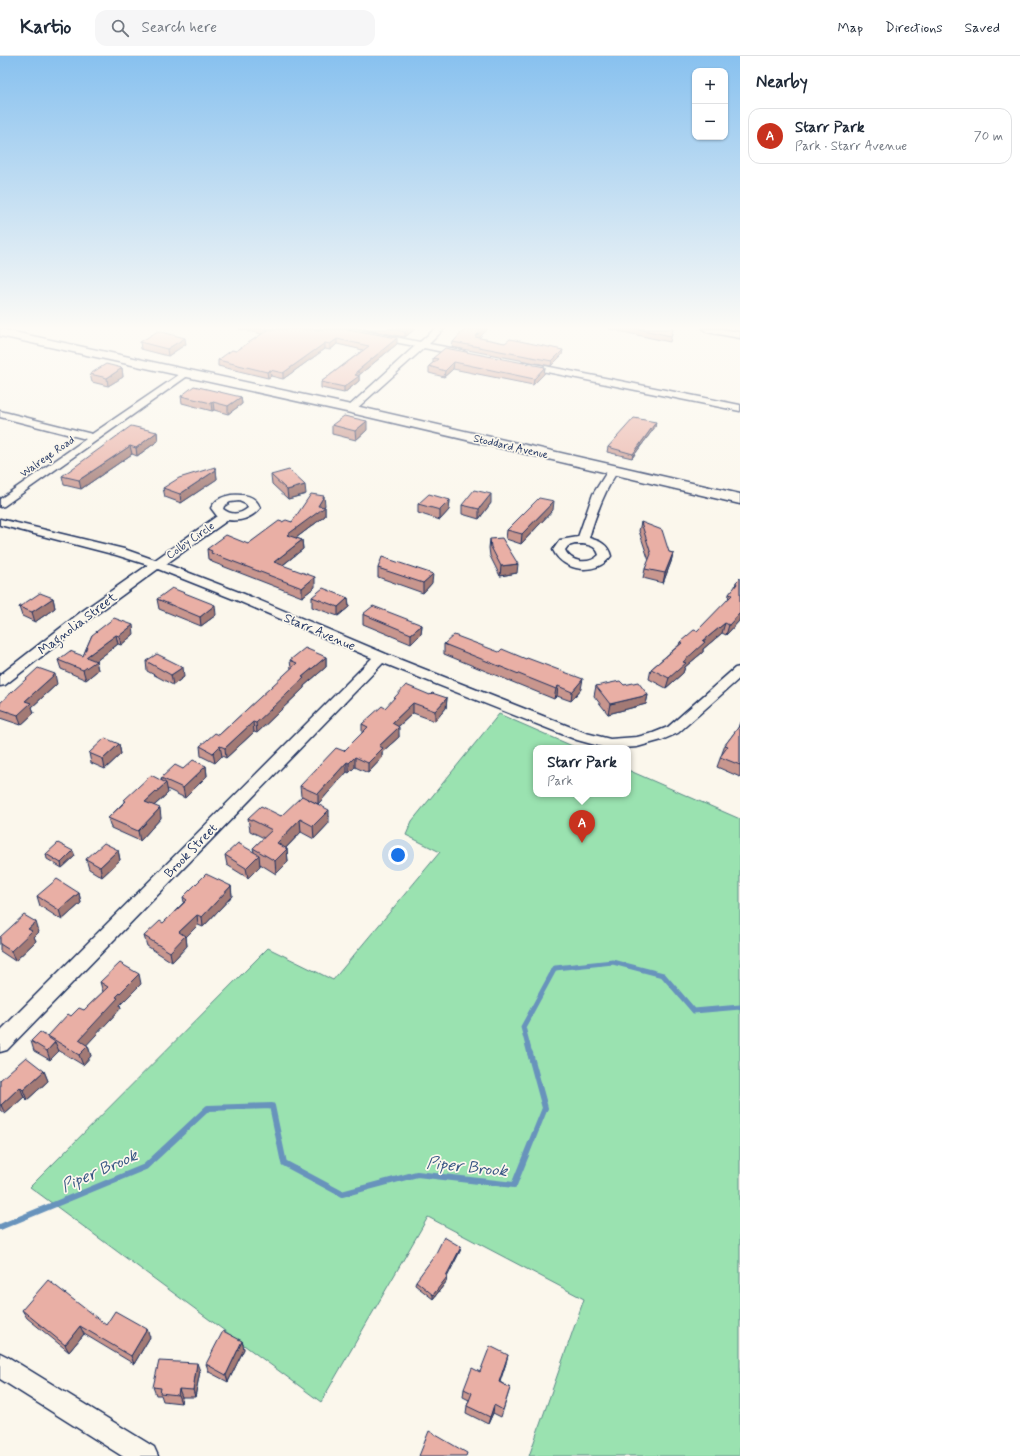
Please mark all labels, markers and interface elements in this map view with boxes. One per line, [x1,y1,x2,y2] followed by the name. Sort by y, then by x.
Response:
[95,10,375,46] search box
[20,15,71,40] text: Kartio
[109,17,131,39] icon: search
[141,18,217,38] text: Search here
[837,19,863,37] text: Map
[885,19,943,37] text: Directions
[965,19,1000,37] text: Saved
[692,68,728,140] map controls
[692,68,728,104] button: +
[756,71,808,93] text: Nearby
[692,104,728,140] button: −
[795,118,865,138] text: Starr Park
[766,128,774,145] text: A
[974,128,1003,145] text: 70 m
[795,138,907,155] text: Park · Starr Avenue
[472,432,550,462] street label: Stoddard Avenue
[18,433,78,481] street label: Walrege Road
[164,519,217,562] street label: Colby Circle
[35,589,122,661] street label: Magnolia Street
[281,610,358,655] street label: Starr Avenue
[533,745,631,797] popup
[547,753,617,773] text: Starr Park
[547,773,573,790] text: Park
[569,810,595,843] pin: A
[161,820,221,882] street label: Brook Street
[388,845,408,865] your location
[58,1144,142,1197] water label: Piper Brook
[425,1152,510,1182] water label: Piper Brook

